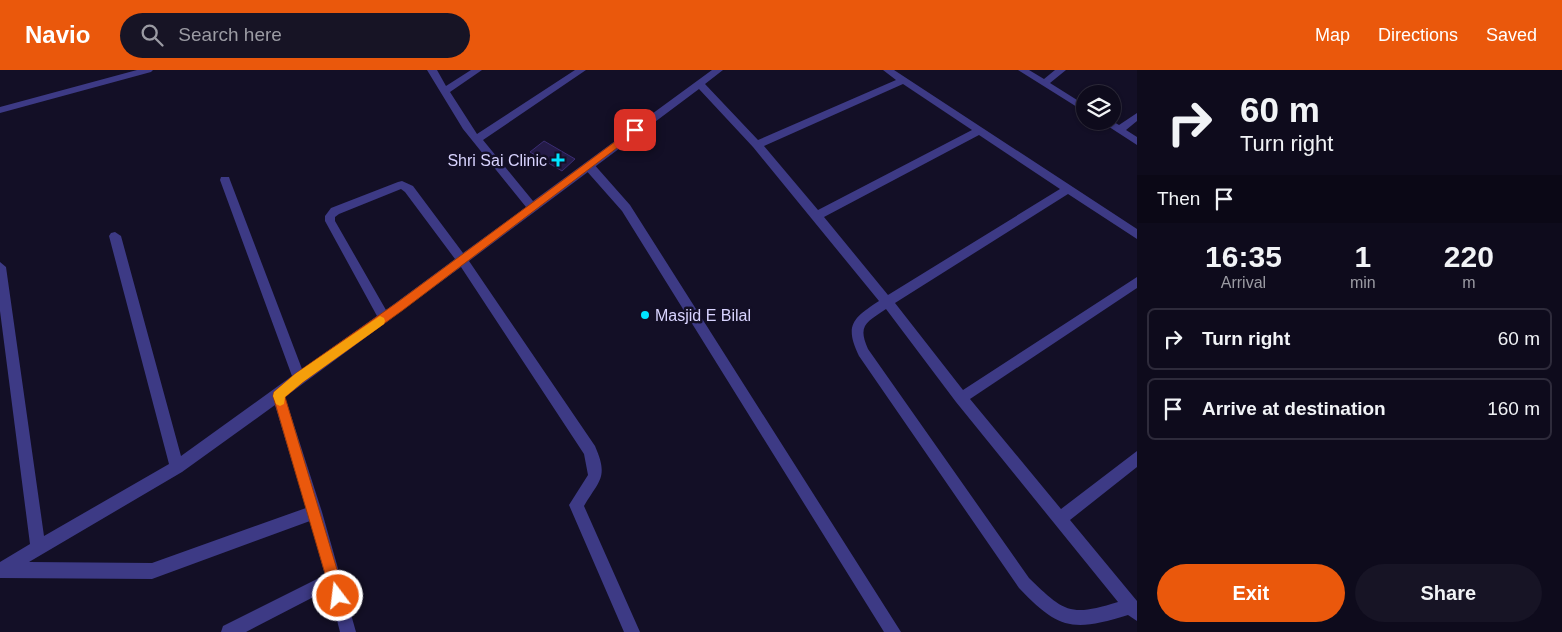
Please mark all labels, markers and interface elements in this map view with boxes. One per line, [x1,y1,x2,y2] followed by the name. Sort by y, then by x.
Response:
[120,13,470,58] search box
[25,21,90,48] text: Navio
[138,21,166,49] icon: search
[178,24,282,45] text: Search here
[1315,25,1350,45] text: Map
[1378,25,1458,45] text: Directions
[1486,25,1537,45] text: Saved
[1076,85,1121,130] map controls
[1076,85,1121,130] button: layers
[1157,90,1222,155] icon: right
[1240,90,1320,129] text: 60 m
[614,109,656,151] pin
[621,116,649,144] icon: arrive
[1240,131,1333,156] text: Turn right
[447,152,547,169] place label: Shri Sai Clinic
[551,153,565,167] marker: Shri Sai Clinic
[1210,185,1238,213] icon: arrive
[1157,188,1200,209] text: Then
[1205,240,1282,273] text: 16:35
[1354,240,1371,273] text: 1
[1444,240,1494,273] text: 220
[1221,274,1266,291] text: Arrival
[1350,274,1376,291] text: min
[1462,274,1475,291] text: m
[655,307,751,324] place label: Masjid E Bilal
[639,309,651,321] marker: Masjid E Bilal
[1159,325,1187,353] icon: right
[1202,328,1290,349] text: Turn right
[1498,328,1540,349] text: 60 m
[1159,395,1187,423] icon: arrive
[1202,398,1386,419] text: Arrive at destination
[1487,398,1540,419] text: 160 m
[1157,564,1345,622] button: Exit
[1355,564,1542,622] button: Share
[311,569,363,621] position arrow

